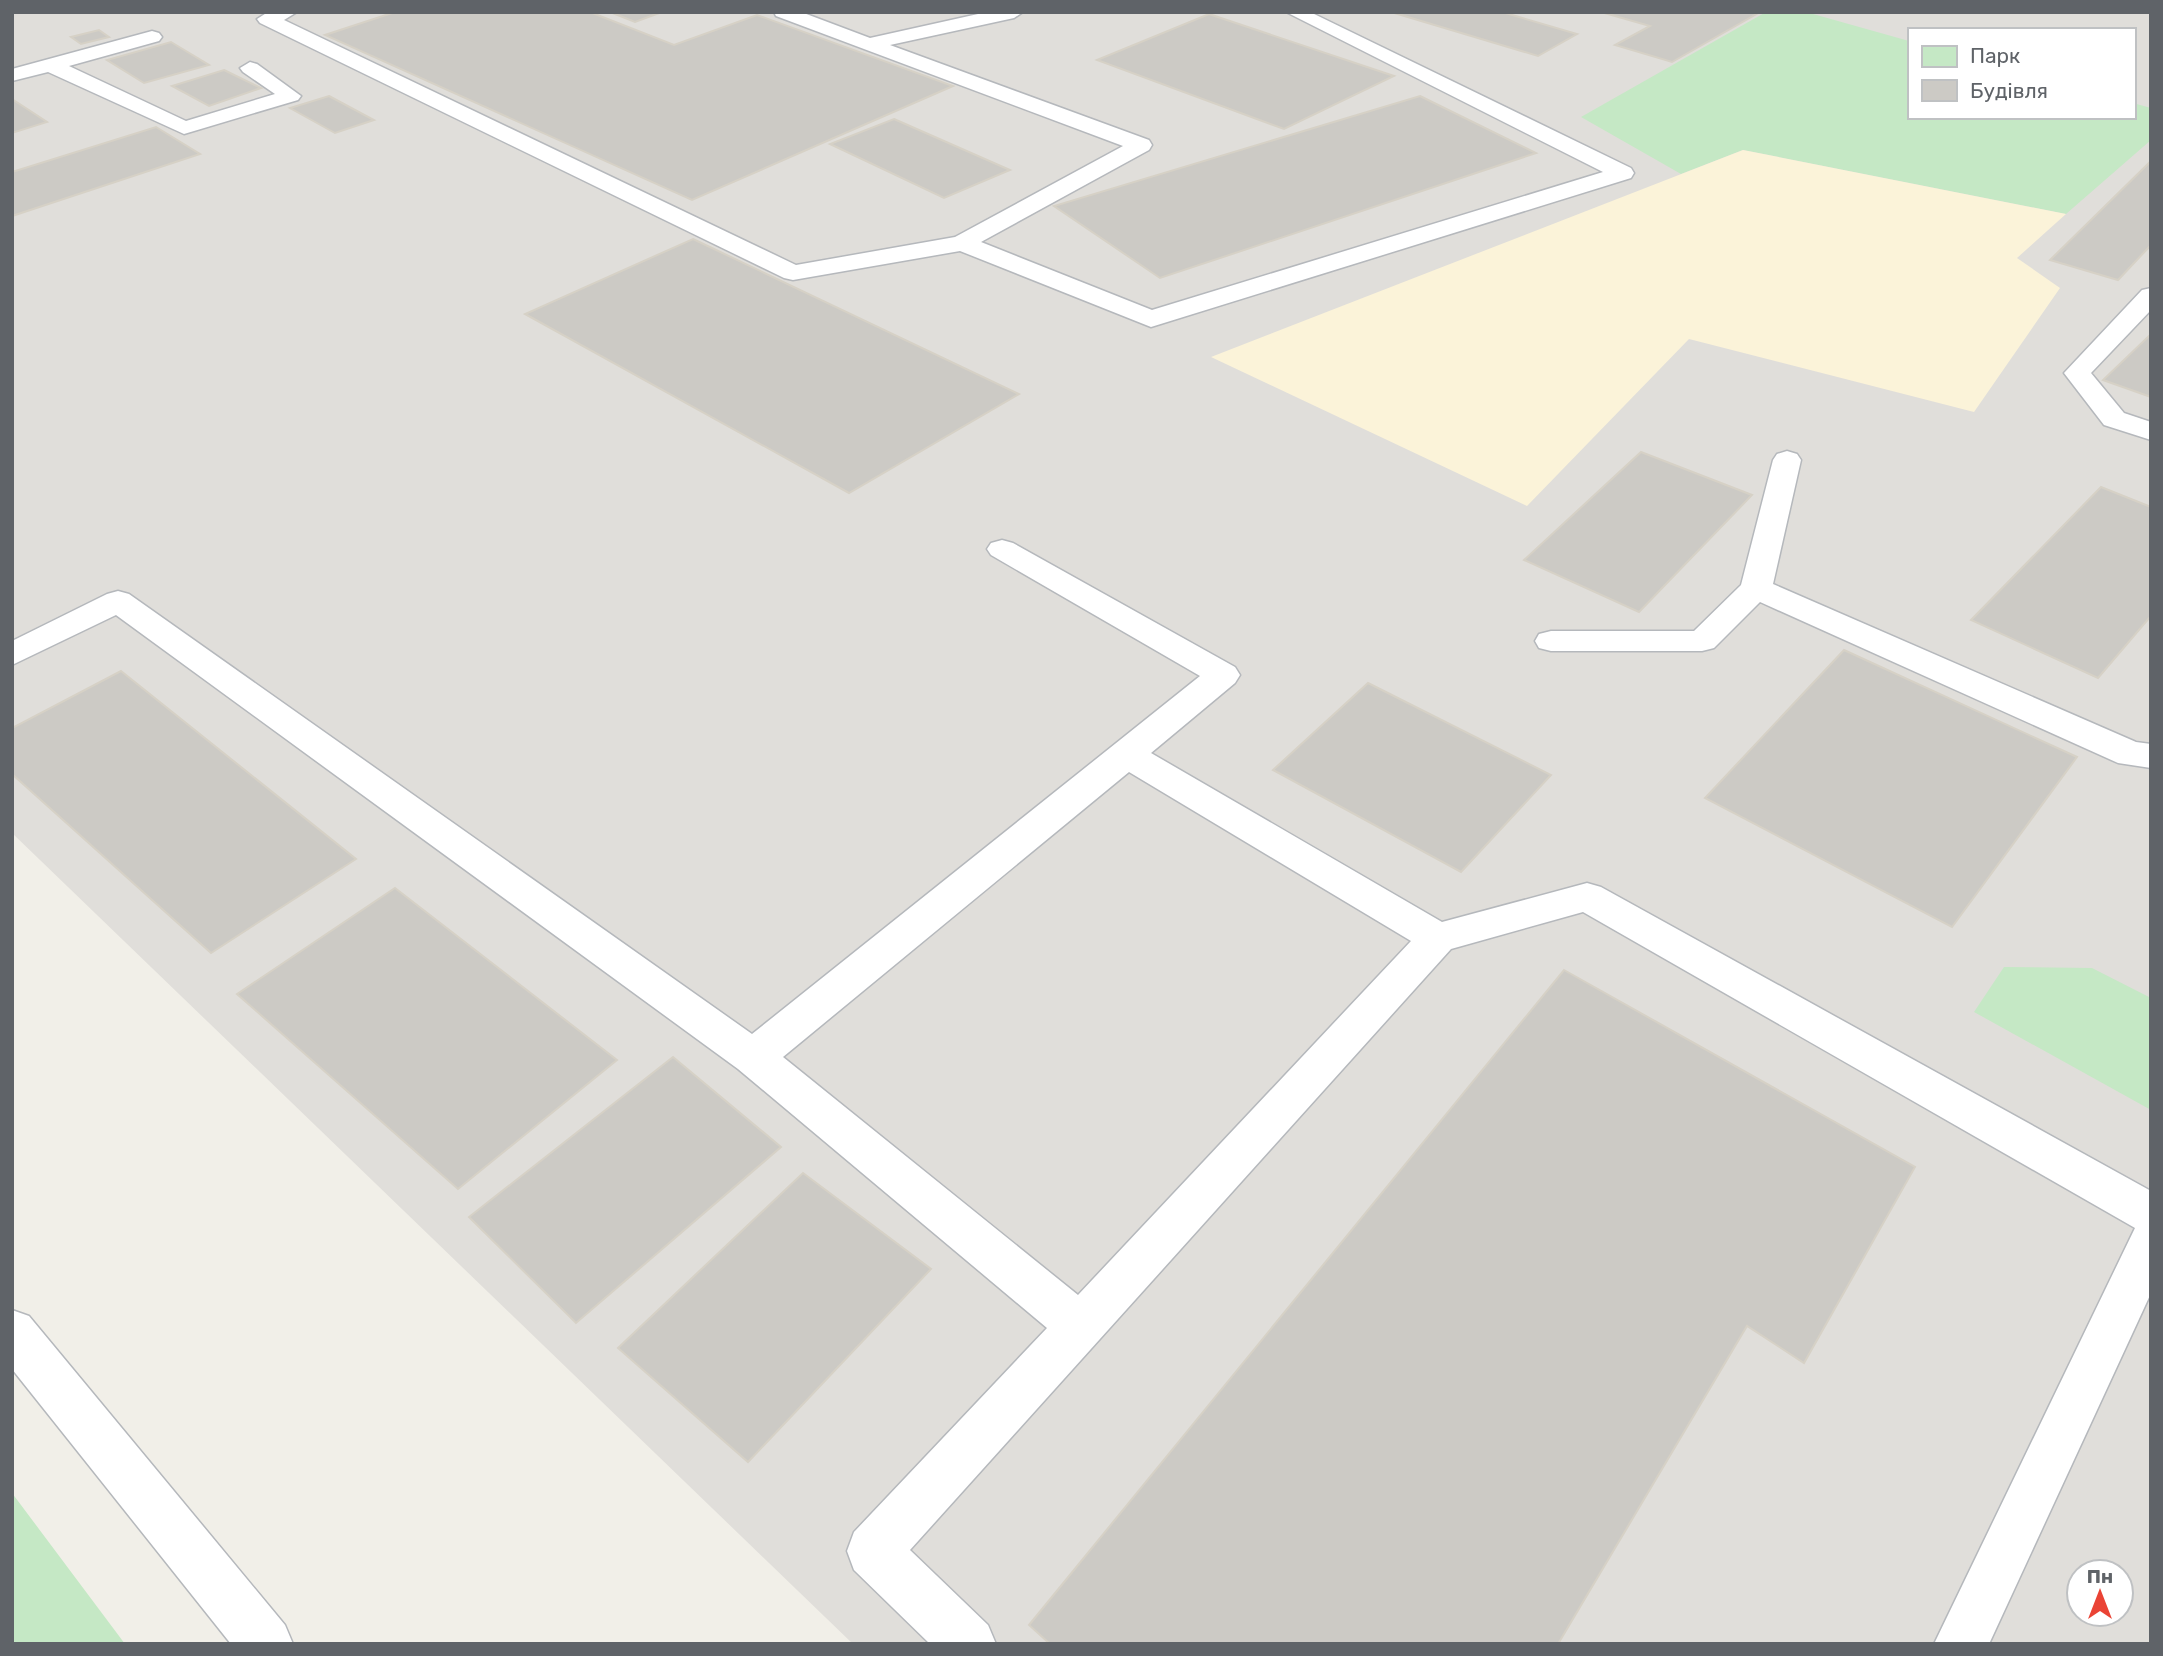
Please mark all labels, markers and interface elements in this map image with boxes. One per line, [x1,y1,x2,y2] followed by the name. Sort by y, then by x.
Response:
[1908,28,2135,119] legend
[1970,43,2020,68] text: Парк
[1970,78,2048,103] text: Будівля
[2065,1558,2135,1628] north arrow
[2087,1565,2113,1588] text: Пн

